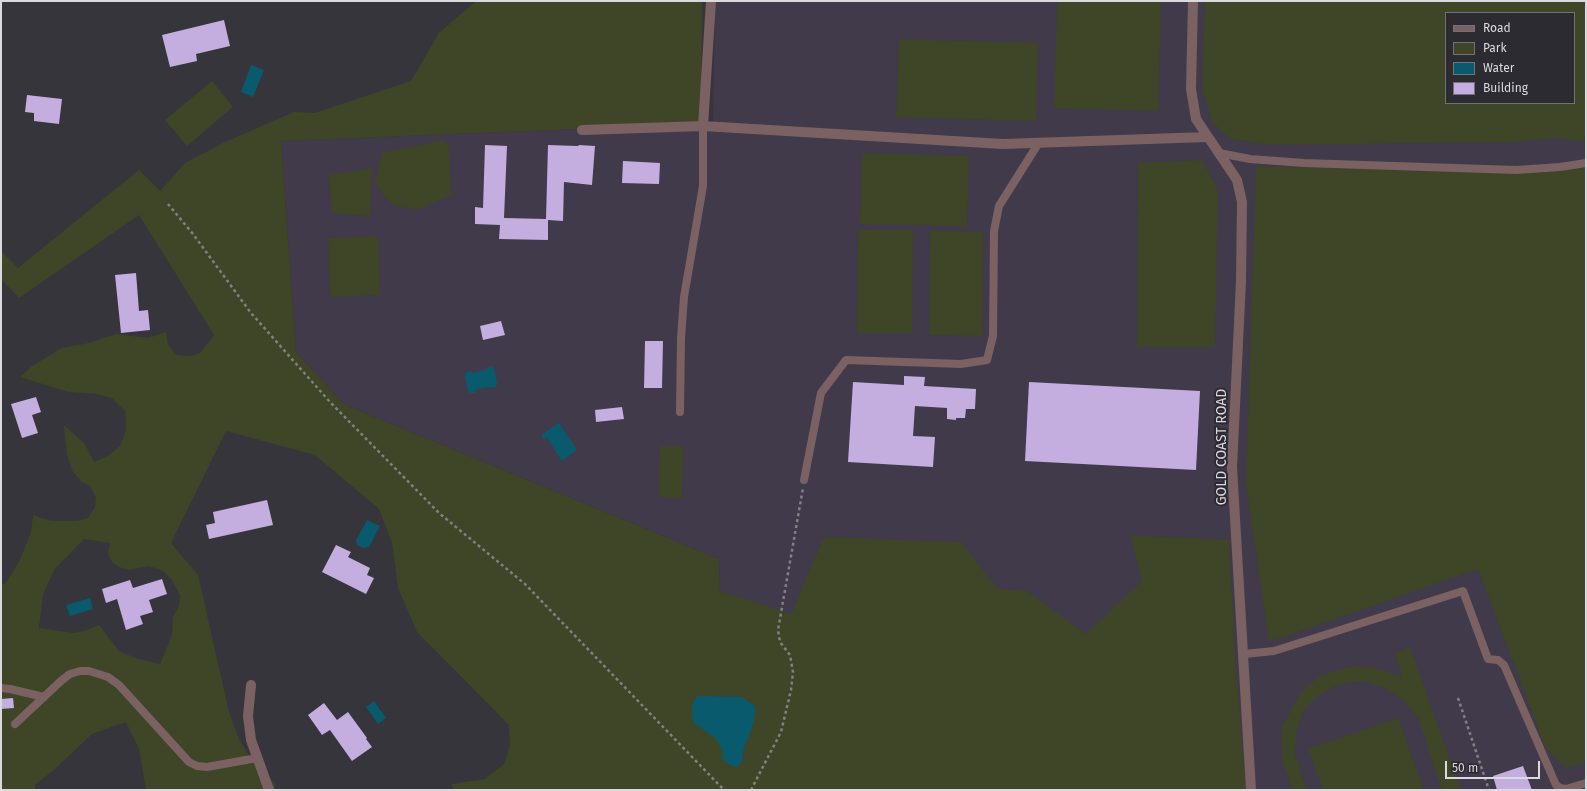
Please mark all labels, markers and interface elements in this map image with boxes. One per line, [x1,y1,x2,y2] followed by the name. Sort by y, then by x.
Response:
[1445,12,1575,104] legend
[1483,21,1511,35] text: Road
[1483,41,1507,55] text: Park
[1483,61,1514,75] text: Water
[1483,81,1528,95] text: Building
[1214,389,1230,505] street label: GOLD COAST ROAD
[1447,753,1542,779] scale bar
[1452,761,1478,775] text: 50 m

